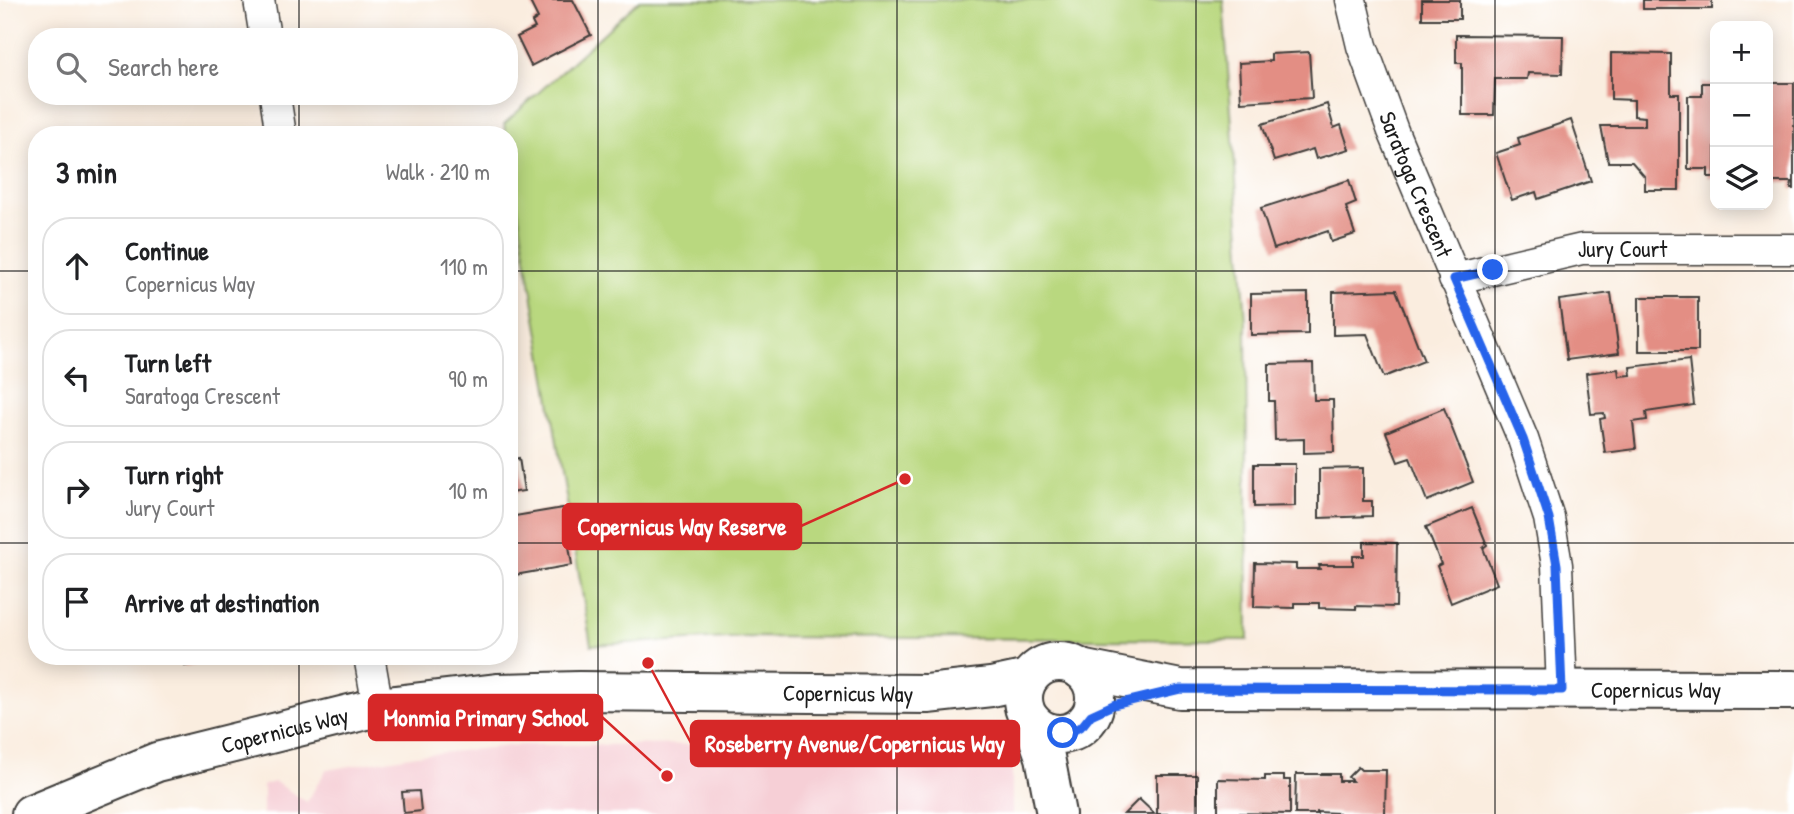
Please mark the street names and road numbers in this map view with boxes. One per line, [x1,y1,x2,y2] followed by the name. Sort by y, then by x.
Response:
[1372,107,1461,263] street label: Saratoga Crescent
[1578,233,1668,264] street label: Jury Court
[1591,674,1722,705] street label: Copernicus Way
[783,677,914,709] street label: Copernicus Way
[218,699,352,761] street label: Copernicus Way

